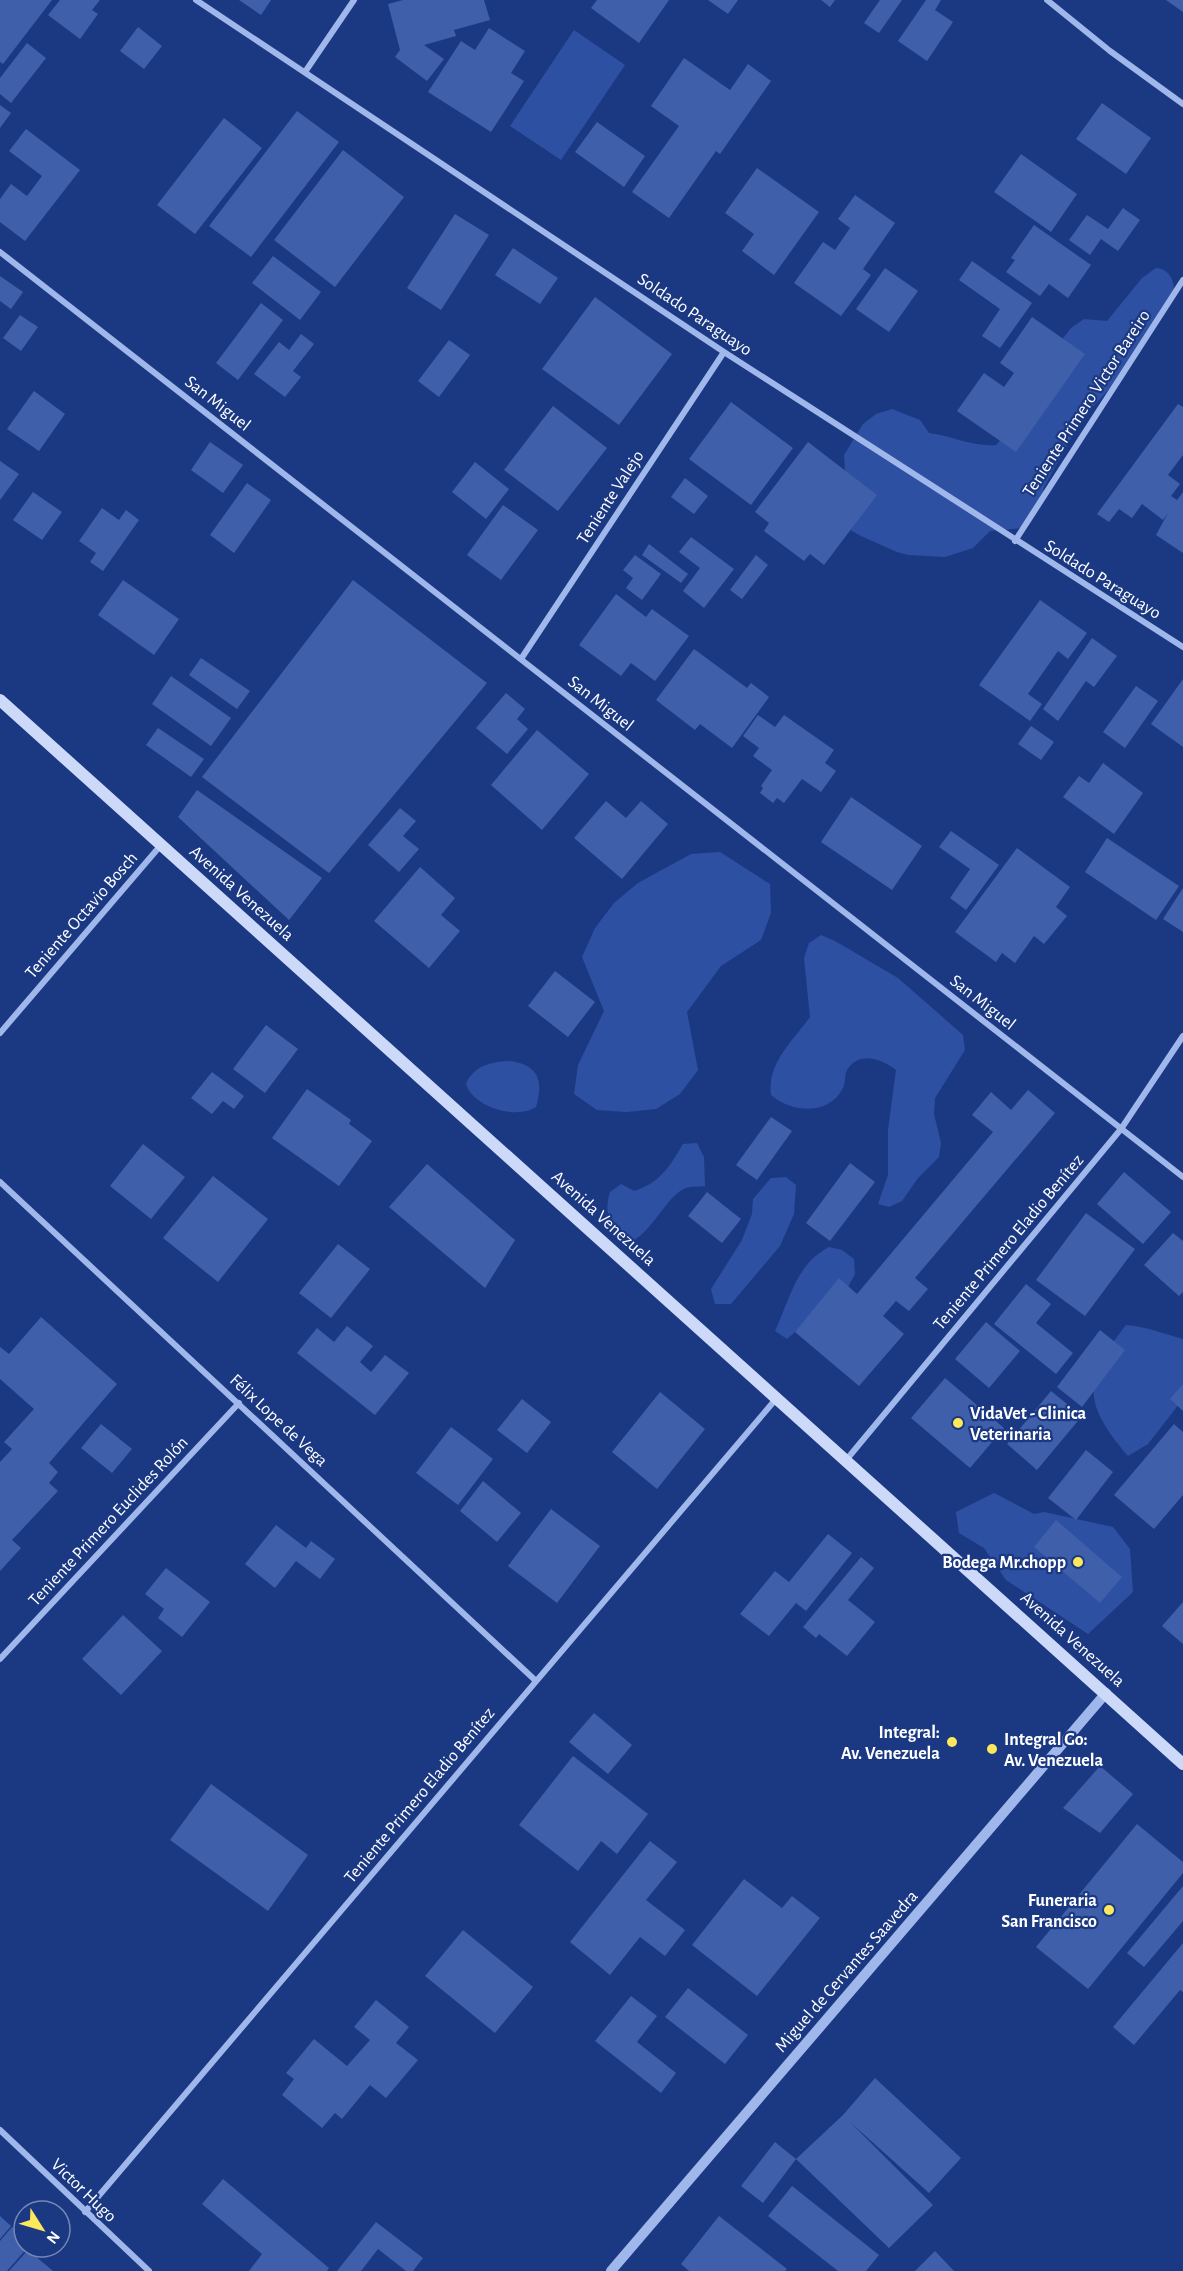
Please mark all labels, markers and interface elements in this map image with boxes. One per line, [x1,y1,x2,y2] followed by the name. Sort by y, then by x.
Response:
[634,270,755,360] street label: Soldado Paraguayo
[1020,307,1154,500] street label: Teniente Primero Victor Bareiro
[181,373,254,435] street label: San Miguel
[574,447,648,548] street label: Teniente Valejo
[1041,537,1164,623] street label: Soldado Paraguayo
[564,673,637,735] street label: San Miguel
[186,843,297,945] street label: Avenida Venezuela
[22,849,141,982] street label: Teniente Octavio Bosch
[946,972,1019,1034] street label: San Miguel
[930,1151,1087,1334] street label: Teniente Primero Eladio Benítez
[548,1168,659,1270] street label: Avenida Venezuela
[226,1371,331,1470] street label: Félix Lope de Vega
[970,1405,1087,1444] place label: VidaVet - Clinica Veterinaria
[951,1416,965,1430] marker: VidaVet - Clinica Veterinaria
[26,1433,192,1610] street label: Teniente Primero Euclides Rolón
[942,1554,1066,1572] place label: Bodega Mr.chopp
[1071,1555,1085,1569] marker: Bodega Mr.chopp
[1017,1589,1128,1691] street label: Avenida Venezuela
[341,1704,498,1887] street label: Teniente Primero Eladio Benítez
[841,1724,940,1763] place label: Integral: Av. Venezuela
[1004,1731,1103,1770] place label: Integral Go: Av. Venezuela
[945,1735,959,1749] marker: Integral: Av. Venezuela
[985,1742,999,1756] marker: Integral Go: Av. Venezuela
[772,1887,922,2056] street label: Miguel de Cervantes Saavedra
[1001,1892,1097,1931] place label: Funeraria San Francisco
[1102,1903,1116,1917] marker: Funeraria San Francisco
[47,2155,120,2226] street label: Victor Hugo
[12,2199,72,2259] north arrow
[43,2228,63,2247] text: N

